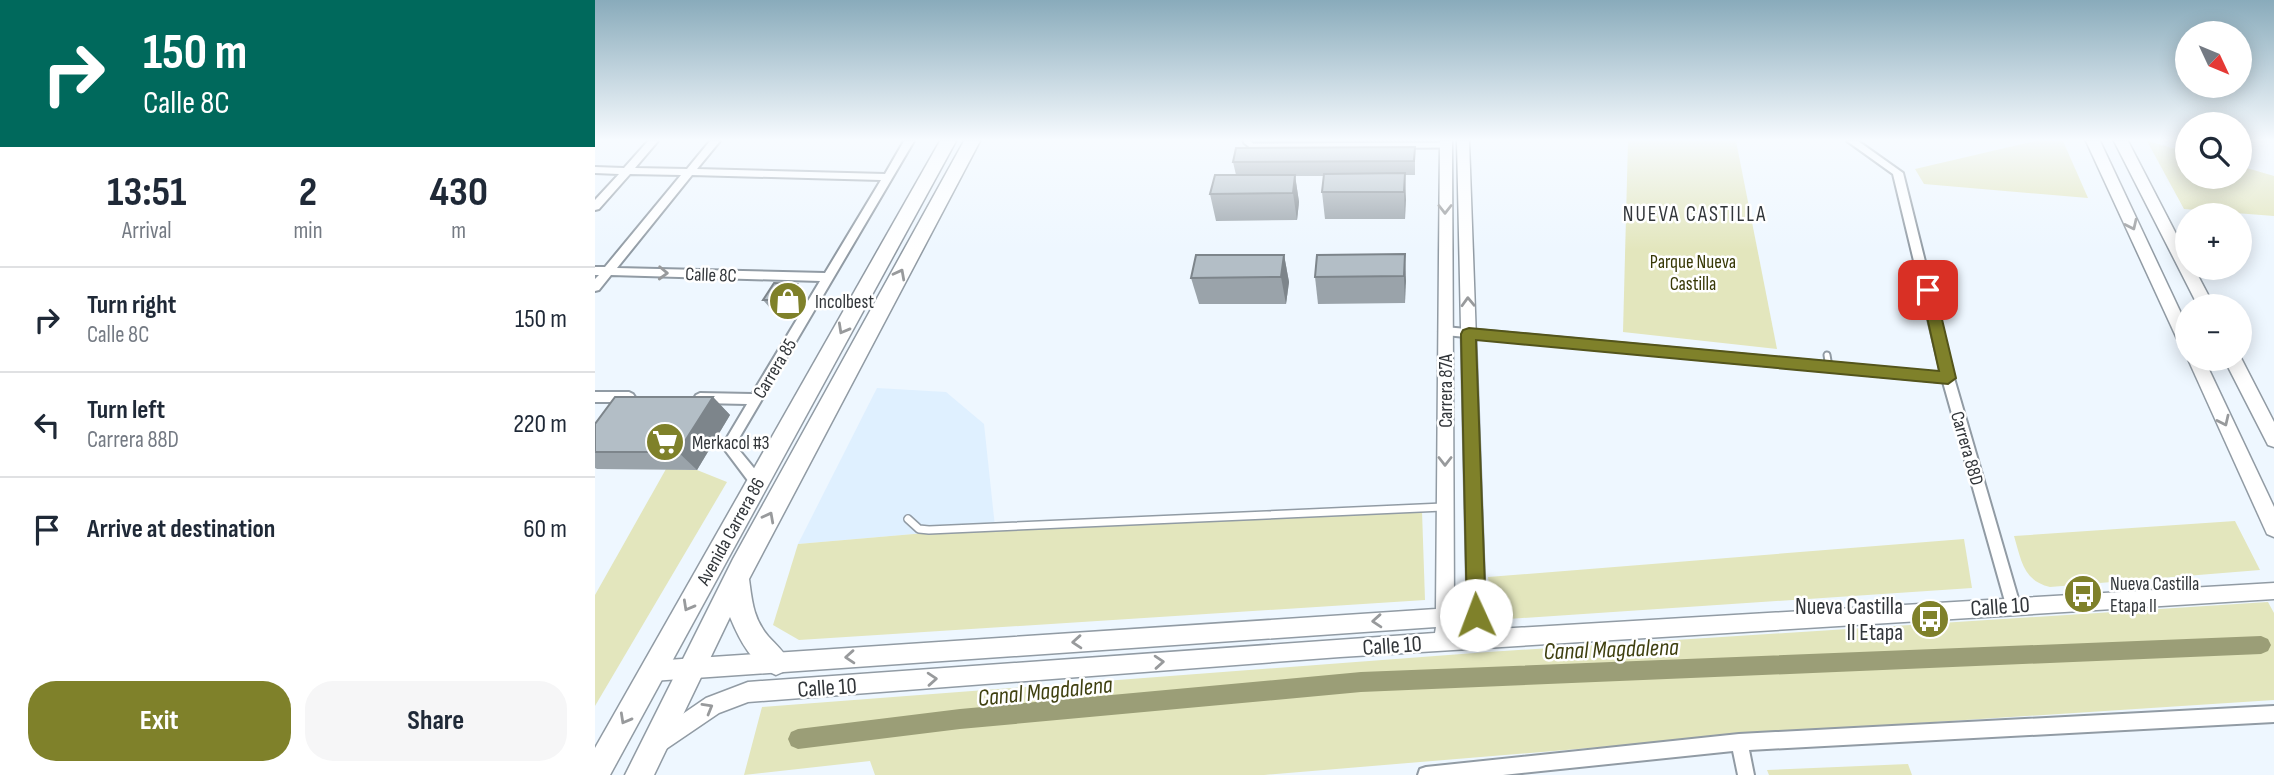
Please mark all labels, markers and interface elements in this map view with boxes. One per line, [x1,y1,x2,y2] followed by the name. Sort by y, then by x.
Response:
[2175,21,2252,98] north arrow
[2175,21,2252,371] map controls
[143,24,247,83] text: 150 m
[28,28,119,119] icon: right
[143,84,230,123] text: Calle 8C
[2175,112,2252,189] button: search
[107,167,187,218] text: 13:51
[299,167,317,218] text: 2
[430,167,488,218] text: 430
[1623,202,1767,227] district label: NUEVA CASTILLA
[2175,203,2252,280] button: +
[1438,204,1453,215] one-way arrow
[122,217,172,245] text: Arrival
[294,217,322,245] text: min
[451,217,466,245] text: m
[2124,218,2138,230] one-way arrow
[1650,251,1736,296] park label: Parque Nueva Castilla
[1898,260,1958,320] pin
[685,263,737,288] street label: Calle 8C
[658,265,669,281] one-way arrow
[892,269,906,281] one-way arrow
[1909,271,1947,309] icon: arrive
[767,280,809,322] shop icon: Incolbest
[87,290,176,321] text: Turn right
[815,291,874,314] place label: Incolbest
[2175,294,2252,371] button: −
[1460,296,1475,307] one-way arrow
[28,301,66,339] icon: right
[515,304,567,335] text: 150 m
[87,321,149,349] text: Calle 8C
[838,322,851,334] one-way arrow
[748,335,802,403] street label: Carrera 85
[1435,353,1458,428] street label: Carrera 87A
[87,395,165,426] text: Turn left
[28,406,66,444] icon: left
[513,409,567,440] text: 220 m
[1945,409,1988,488] street label: Carrera 88D
[2216,413,2230,426] one-way arrow
[644,421,686,463] supermarket icon: Merkacol #3
[87,426,179,454] text: Carrera 88D
[692,432,770,455] place label: Merkacol #3
[1437,457,1453,467] one-way arrow
[692,474,770,590] street label: Avenida Carrera 86
[28,511,66,549] icon: arrive
[761,512,774,524] one-way arrow
[87,514,275,545] text: Arrive at destination
[523,514,567,545] text: 60 m
[2062,573,2104,615] bus stop icon: Nueva Castilla Etapa II
[2110,573,2199,618] place label: Nueva Castilla Etapa II
[1439,578,1513,652] position arrow
[1969,591,2031,623] street label: Calle 10
[1795,593,1903,647] place label: Nueva Castilla II Etapa
[1909,598,1951,640] bus stop icon: Nueva Castilla II Etapa
[683,599,696,611] one-way arrow
[1371,613,1382,628] one-way arrow
[1361,630,1423,662] street label: Calle 10
[1543,633,1679,666] water label: Canal Magdalena
[1071,634,1082,649] one-way arrow
[844,649,855,664] one-way arrow
[1154,655,1165,670] one-way arrow
[976,670,1114,713] water label: Canal Magdalena
[796,672,858,704] street label: Calle 10
[927,672,938,687] one-way arrow
[28,681,291,761] button: Exit
[305,681,567,761] button: Share
[701,704,714,717] one-way arrow
[620,712,633,724] one-way arrow

